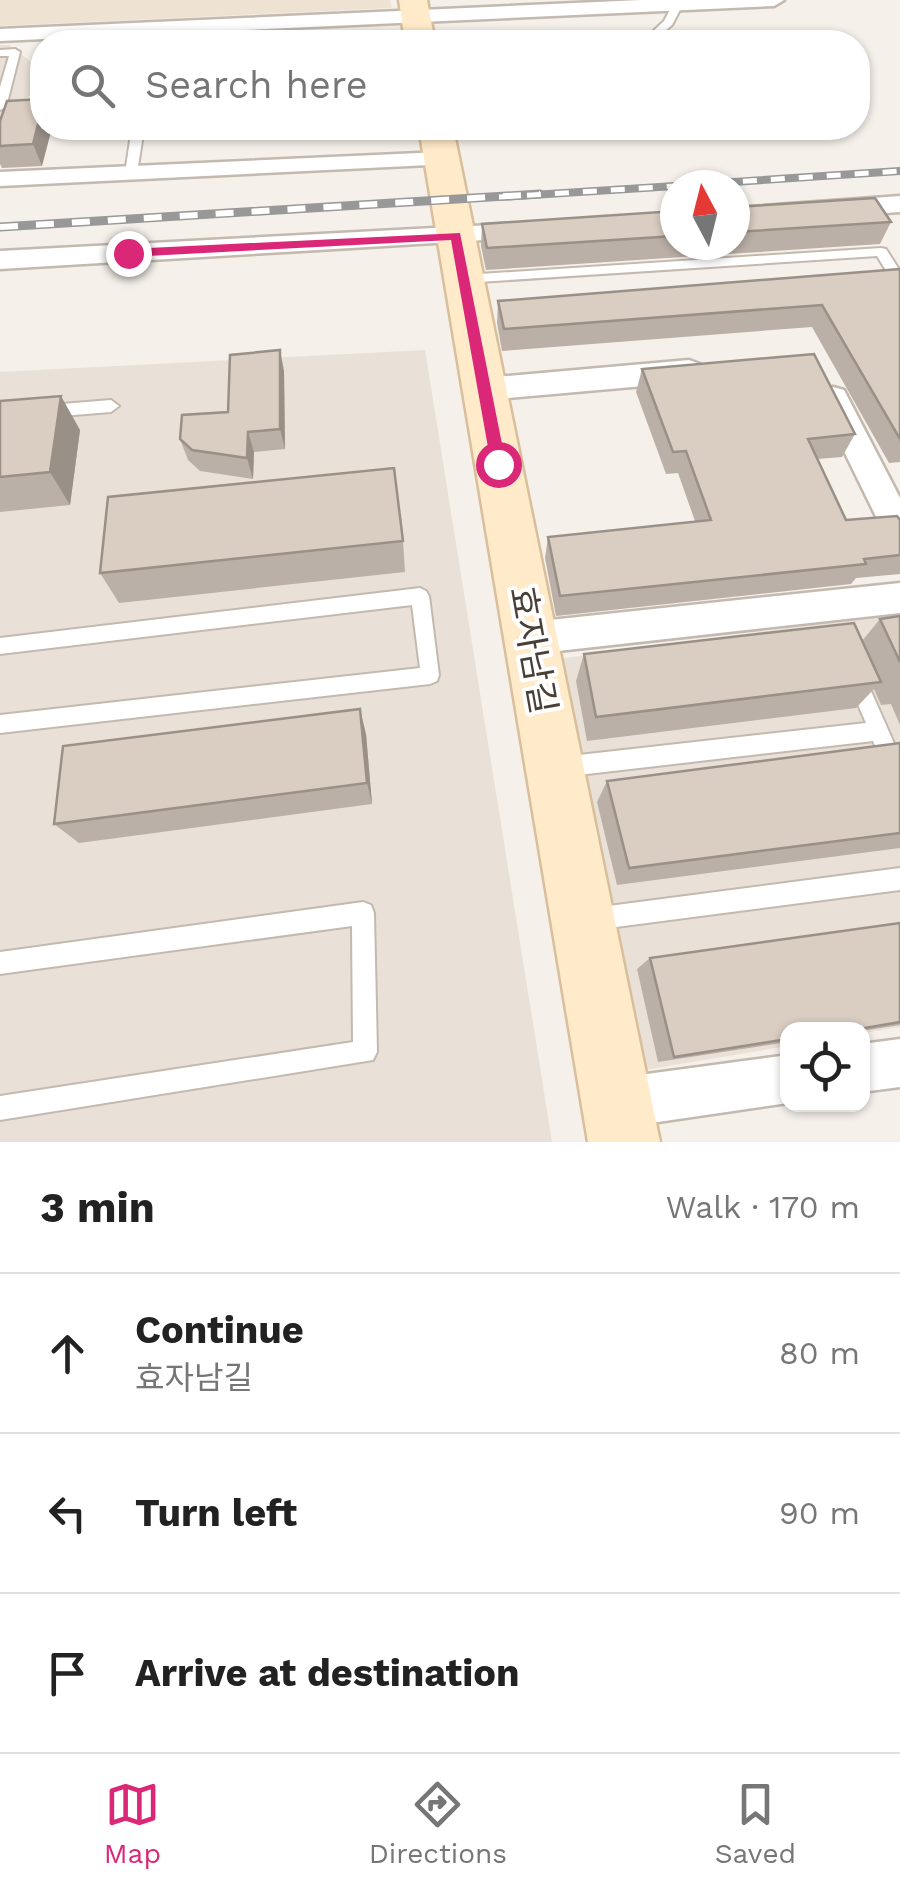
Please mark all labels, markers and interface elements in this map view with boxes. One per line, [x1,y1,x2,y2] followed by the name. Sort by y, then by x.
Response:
[30,30,870,140] search box
[65,58,120,113] icon: search
[145,63,368,107] text: Search here
[660,170,750,260] north arrow
[106,231,152,277] route end
[476,442,522,488] route start
[501,583,565,717] street label: 효자남길
[780,1022,870,1112] map controls
[780,1022,870,1112] button: locate
[40,1183,155,1232] text: 3 min
[666,1188,860,1226] text: Walk · 170 m
[135,1308,304,1352] text: Continue
[40,1326,95,1381] icon: ahead
[779,1334,860,1372] text: 80 m
[135,1359,253,1397] text: 효자남길
[40,1486,95,1541] icon: left
[135,1491,297,1535] text: Turn left
[779,1494,860,1532] text: 90 m
[40,1646,95,1701] icon: arrive
[135,1651,520,1695] text: Arrive at destination
[104,1777,161,1870] tab: Map
[369,1777,507,1870] tab: Directions
[715,1777,796,1870] tab: Saved

